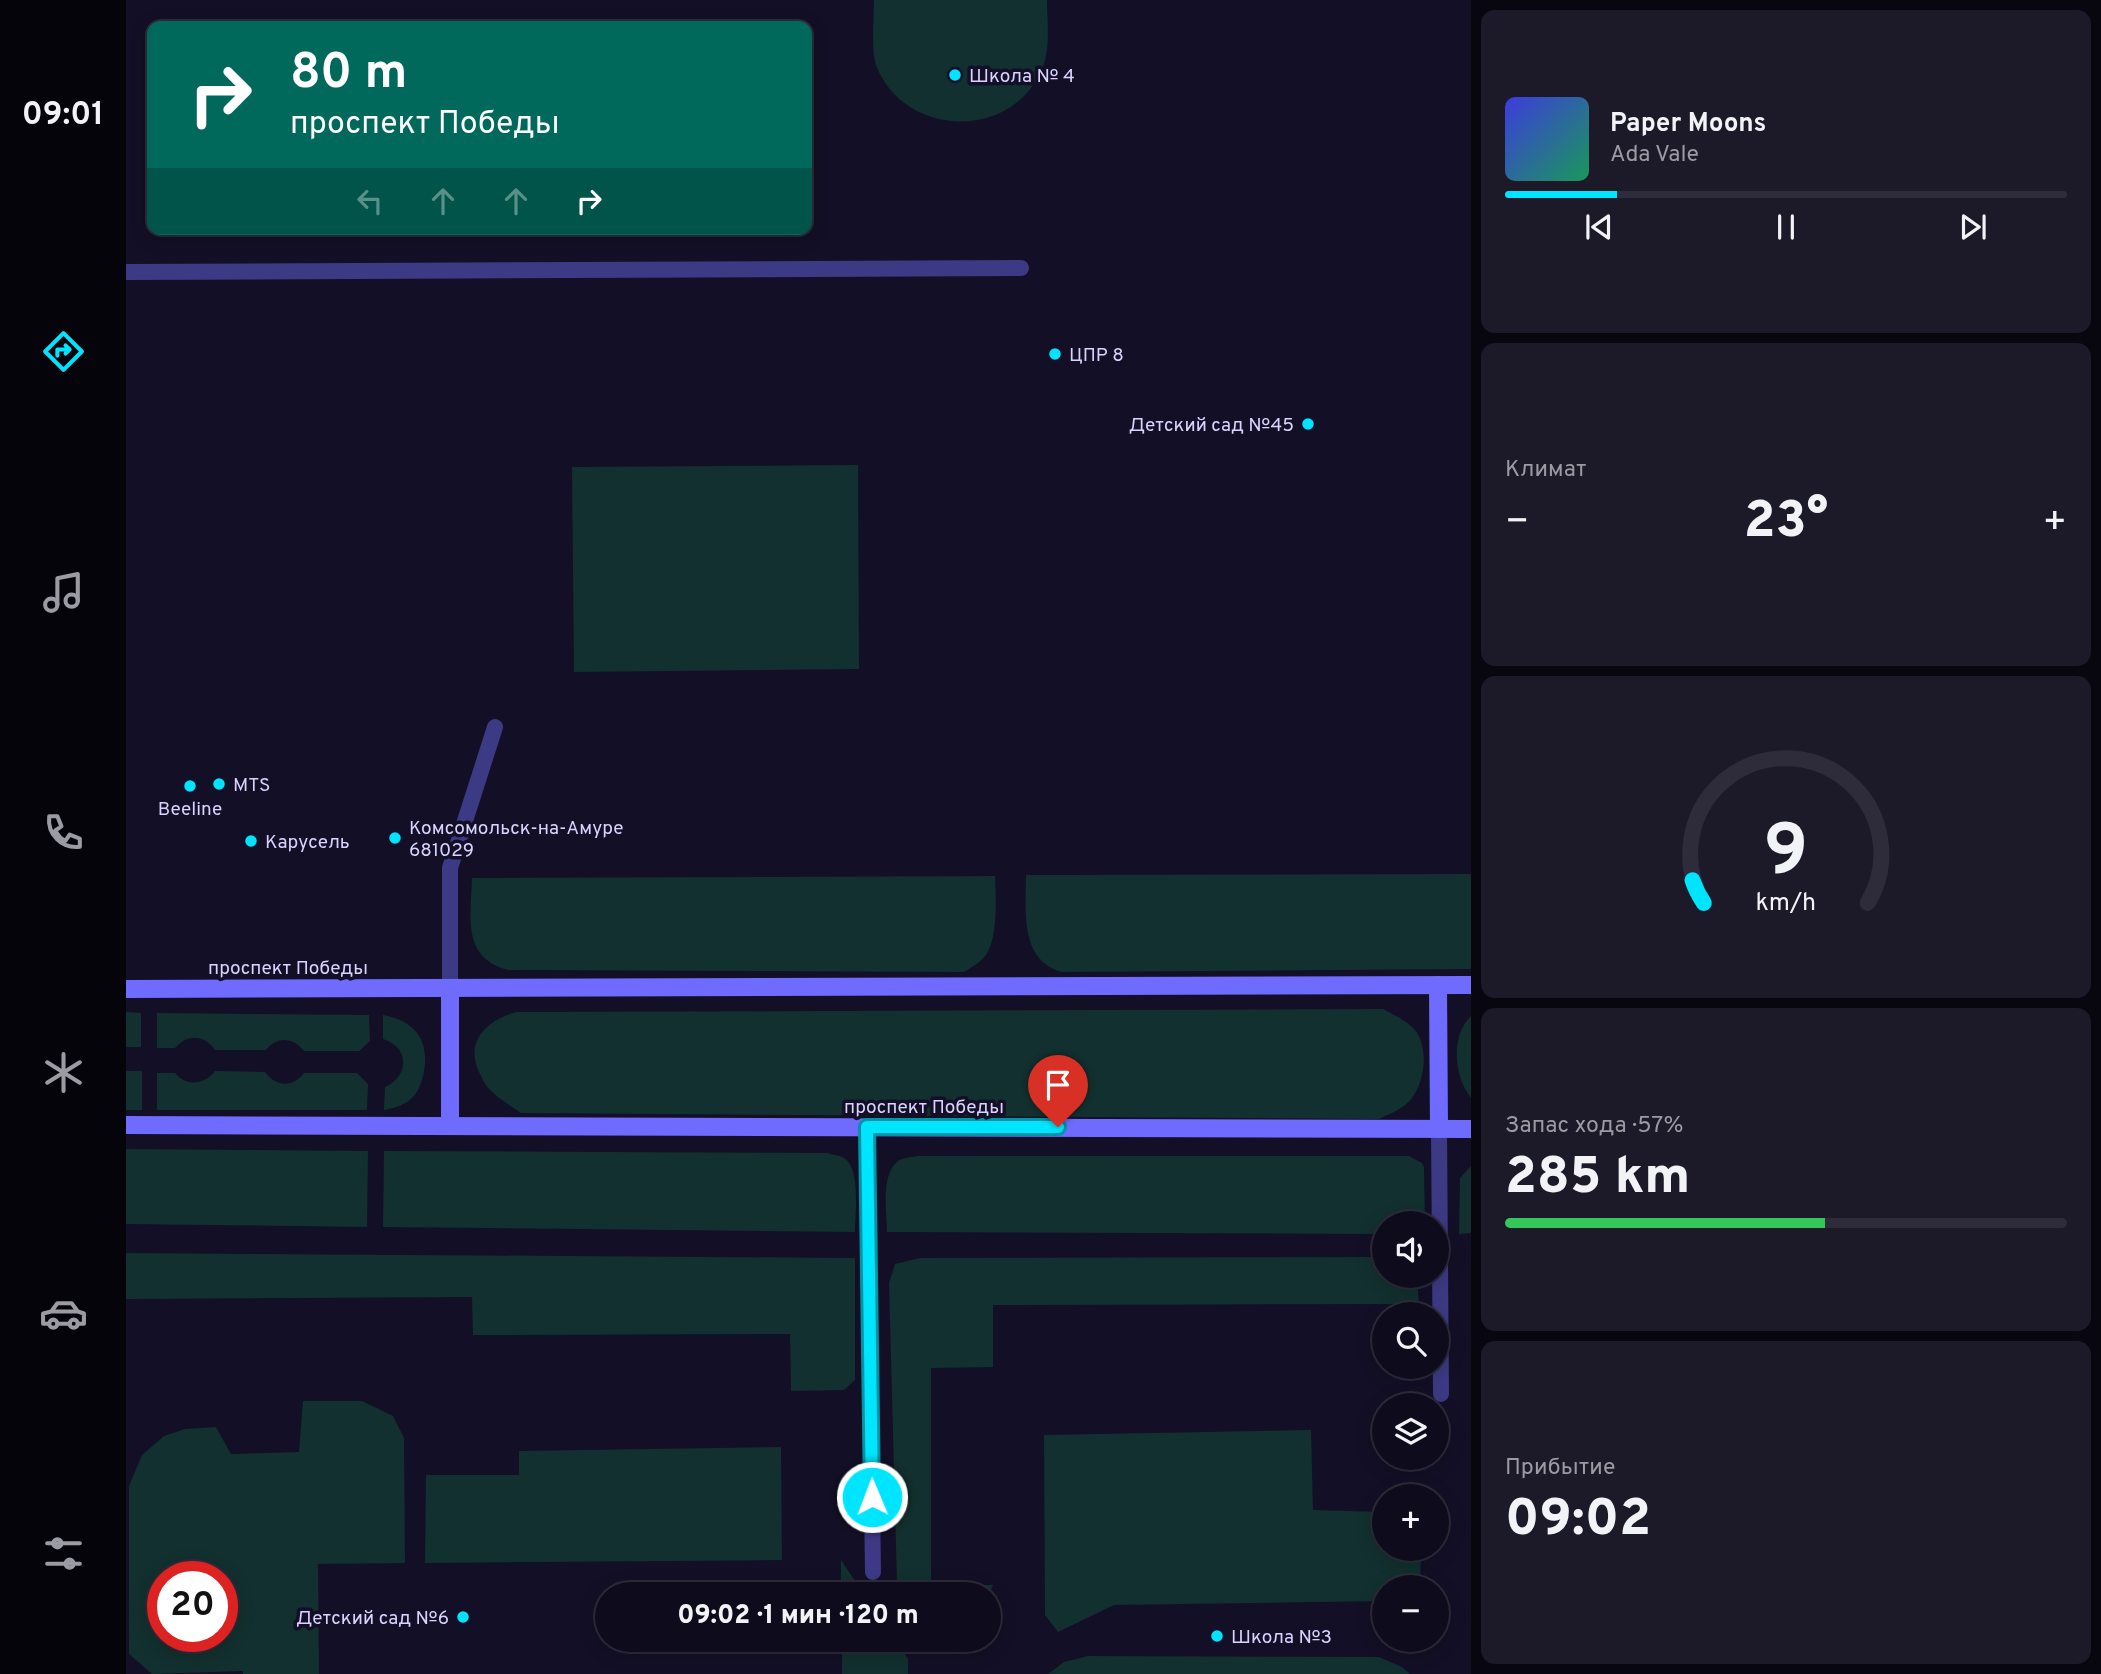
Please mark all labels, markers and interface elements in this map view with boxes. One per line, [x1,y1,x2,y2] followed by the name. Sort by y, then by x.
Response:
[290,44,407,106] text: 80 m
[175,49,266,140] icon: right
[969,65,1075,89] place label: Школа № 4
[947,67,963,83] marker: Школа № 4
[22,96,104,136] text: 09:01
[290,105,560,145] text: проспект Победы
[1610,108,1766,141] text: Paper Moons
[1610,141,1699,170] text: Ada Vale
[351,182,389,220] icon: left
[424,182,462,220] icon: ahead
[497,182,535,220] icon: ahead
[570,182,608,220] icon: right
[1580,208,1618,246] icon: previous
[1767,208,1805,246] icon: pause
[1954,208,1992,246] icon: next
[39,327,88,376] icon: directions
[1069,344,1124,368] place label: ЦПР 8
[1047,346,1063,362] marker: ЦПР 8
[1129,414,1294,438] place label: Детский сад №45
[1300,416,1316,432] marker: Детский сад №45
[1505,456,1586,485] text: Климат
[1744,490,1828,556] text: 23°
[1505,499,1530,548] text: −
[2042,499,2067,548] text: +
[39,568,88,617] icon: music
[233,774,270,798] place label: MTS
[211,776,227,792] marker: MTS
[182,778,198,794] marker: Beeline
[158,798,222,822] place label: Beeline
[39,808,88,857] icon: phone
[1764,809,1808,901] text: 9
[409,817,623,863] place label: Комсомольск-на-Амуре 681029
[387,830,403,846] marker: Комсомольск-на-Амуре 681029
[265,831,350,855] place label: Карусель
[243,833,259,849] marker: Карусель
[1756,888,1816,920] text: km/h
[208,957,368,981] street label: проспект Победы
[39,1048,88,1097] icon: climate
[1028,1055,1088,1127] pin
[1039,1066,1077,1104] icon: arrive
[844,1096,1004,1120] street label: проспект Победы
[1505,1112,1683,1141] text: Запас хода · 57%
[1505,1146,1690,1212] text: 285 km
[1372,1211,1449,1652] map controls
[1372,1211,1449,1288] button: sound
[39,1289,88,1338] icon: car
[1372,1302,1449,1379] button: search
[1372,1393,1449,1470] button: layers
[1505,1454,1615,1483] text: Прибытие
[835,1460,909,1534] position arrow
[1372,1484,1449,1561] button: +
[1505,1488,1651,1554] text: 09:02
[39,1529,88,1578] icon: filters
[147,1561,238,1652] speed limit sign: 20
[1372,1575,1449,1652] button: −
[677,1600,919,1633] text: 09:02 · 1 мин · 120 m
[296,1607,449,1631] place label: Детский сад №6
[455,1609,471,1625] marker: Детский сад №6
[1231,1626,1332,1650] place label: Школа №3
[1209,1628,1225,1644] marker: Школа №3

